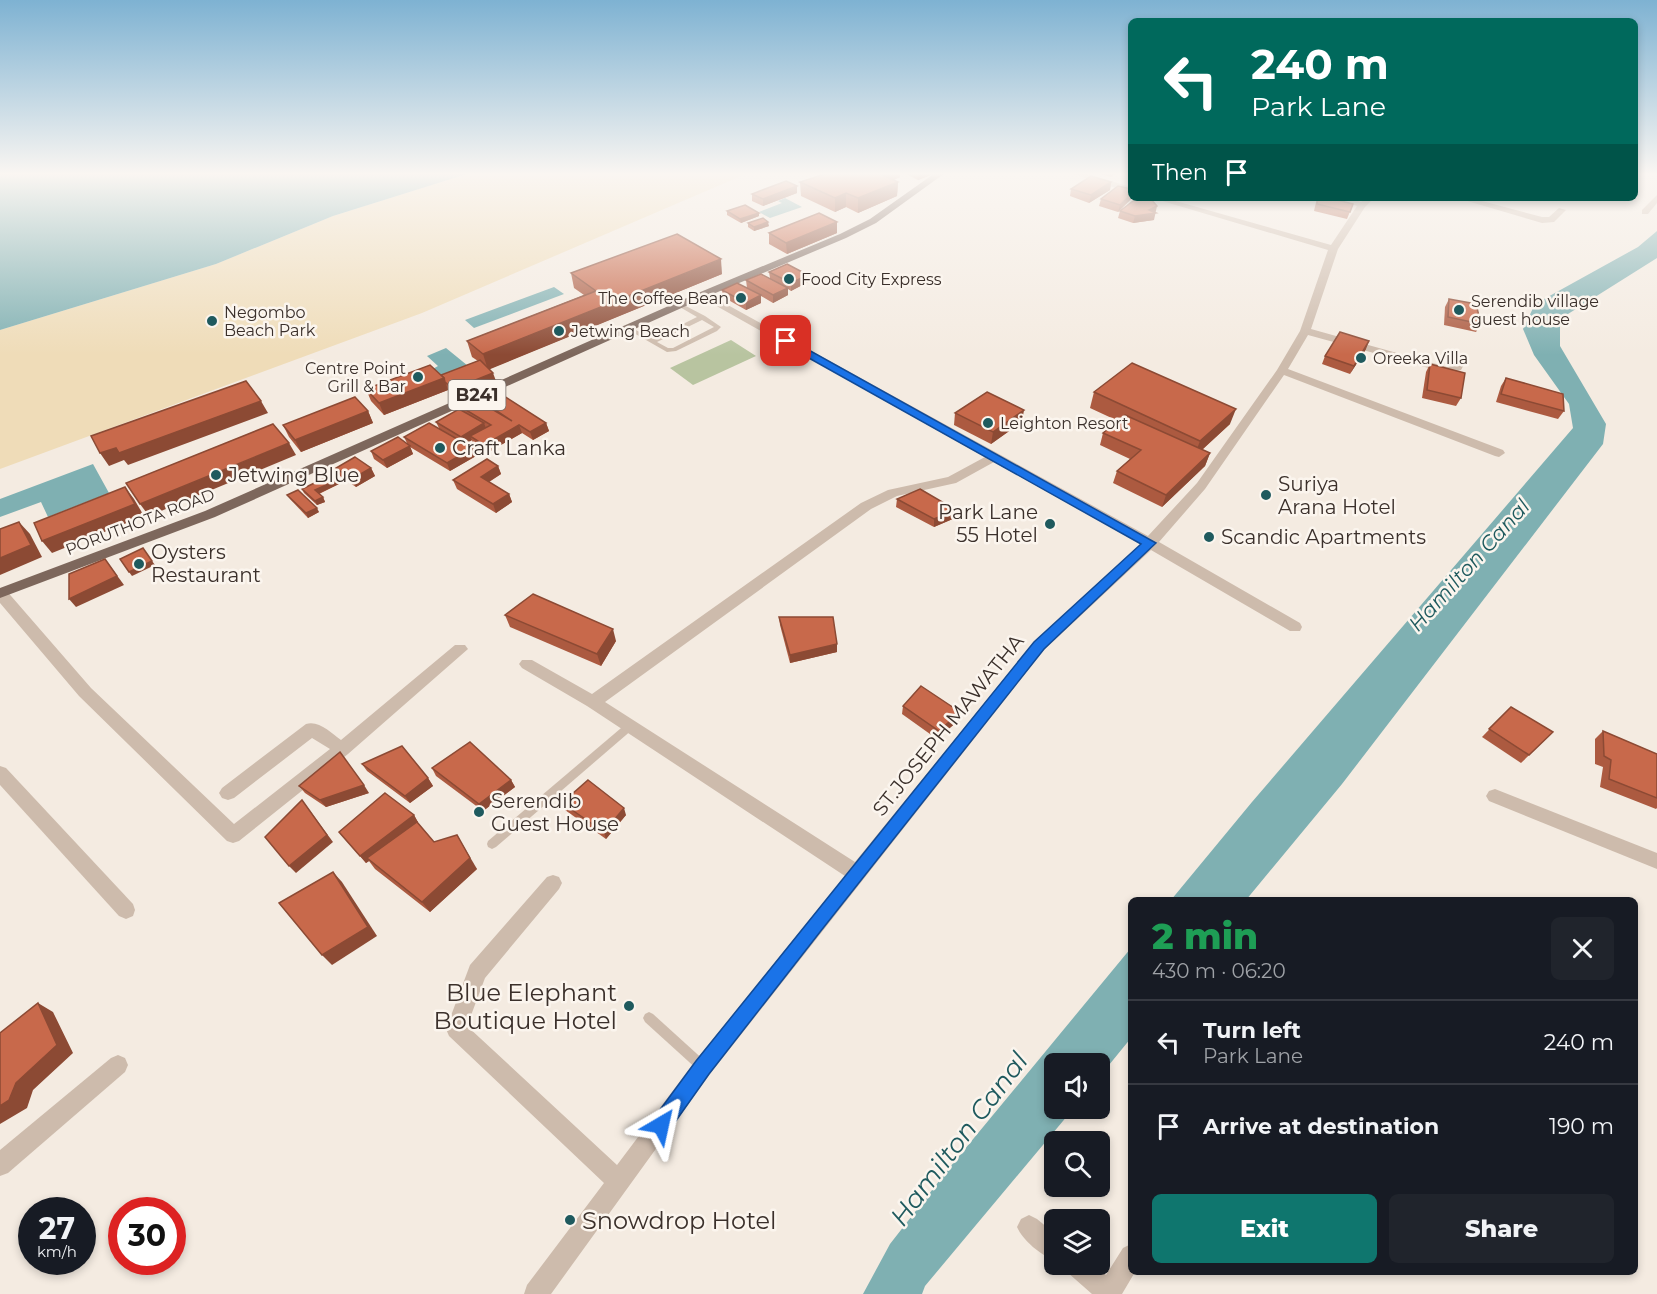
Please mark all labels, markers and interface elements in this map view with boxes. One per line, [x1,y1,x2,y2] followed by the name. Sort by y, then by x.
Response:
[1251,38,1389,90] text: 240 m
[1152,42,1230,120] icon: left
[1251,90,1386,123] text: Park Lane
[1220,156,1253,189] icon: arrive
[1152,159,1208,186] text: Then
[801,270,942,289] place label: Food City Express
[782,272,796,286] marker: Food City Express
[598,289,729,308] place label: The Coffee Bean
[734,291,748,305] marker: The Coffee Bean
[1471,292,1599,329] place label: Serendib village guest house
[224,303,316,340] place label: Negombo Beach Park
[1452,303,1466,317] marker: Serendib village guest house
[205,314,219,328] marker: Negombo Beach Park
[760,315,811,366] pin
[570,322,690,341] place label: Jetwing Beach
[552,324,566,338] marker: Jetwing Beach
[769,324,802,357] icon: arrive
[1373,349,1468,368] place label: Oreeka Villa
[1354,351,1368,365] marker: Oreeka Villa
[305,359,406,396] place label: Centre Point Grill & Bar
[411,370,425,384] marker: Centre Point Grill & Bar
[448,380,506,410] road number: B241
[1000,414,1129,433] place label: Leighton Resort
[981,416,995,430] marker: Leighton Resort
[452,436,566,460] place label: Craft Lanka
[433,441,447,455] marker: Craft Lanka
[227,463,359,487] place label: Jetwing Blue
[209,468,223,482] marker: Jetwing Blue
[1278,472,1396,519] place label: Suriya Arana Hotel
[63,485,217,559] street label: PORUTHOTA ROAD
[1259,488,1273,502] marker: Suriya Arana Hotel
[1403,494,1535,636] water label: Hamilton Canal
[938,500,1038,547] place label: Park Lane 55 Hotel
[1043,517,1057,531] marker: Park Lane 55 Hotel
[1221,525,1426,549] place label: Scandic Apartments
[1202,530,1216,544] marker: Scandic Apartments
[151,540,261,587] place label: Oysters Restaurant
[132,557,146,571] marker: Oysters Restaurant
[867,629,1029,821] street label: ST.JOSEPH MAWATHA
[491,789,619,836] place label: Serendib Guest House
[472,805,486,819] marker: Serendib Guest House
[1152,914,1258,958] text: 2 min
[1551,917,1614,980] button: close
[1152,959,1286,983] text: 430 m · 06:20
[434,978,617,1035] place label: Blue Elephant Boutique Hotel
[622,999,636,1013] marker: Blue Elephant Boutique Hotel
[1203,1017,1301,1044] text: Turn left
[1152,1026,1185,1059] icon: left
[1544,1029,1614,1056] text: 240 m
[1203,1044,1303,1068] text: Park Lane
[883,1046,1035,1232] water label: Hamilton Canal
[1044,1053,1110,1275] map controls
[1044,1053,1110,1119] button: sound
[629,1093,693,1157] position arrow
[1152,1110,1185,1143] icon: arrive
[1203,1113,1439,1140] text: Arrive at destination
[1549,1113,1614,1140] text: 190 m
[1044,1131,1110,1197] button: search
[1152,1194,1377,1263] button: Exit
[1389,1194,1614,1263] button: Share
[108,1197,186,1275] speed limit sign: 30
[582,1206,776,1235] place label: Snowdrop Hotel
[1044,1209,1110,1275] button: layers
[39,1210,75,1247] text: 27
[563,1213,577,1227] marker: Snowdrop Hotel
[37,1242,77,1261] text: km/h

